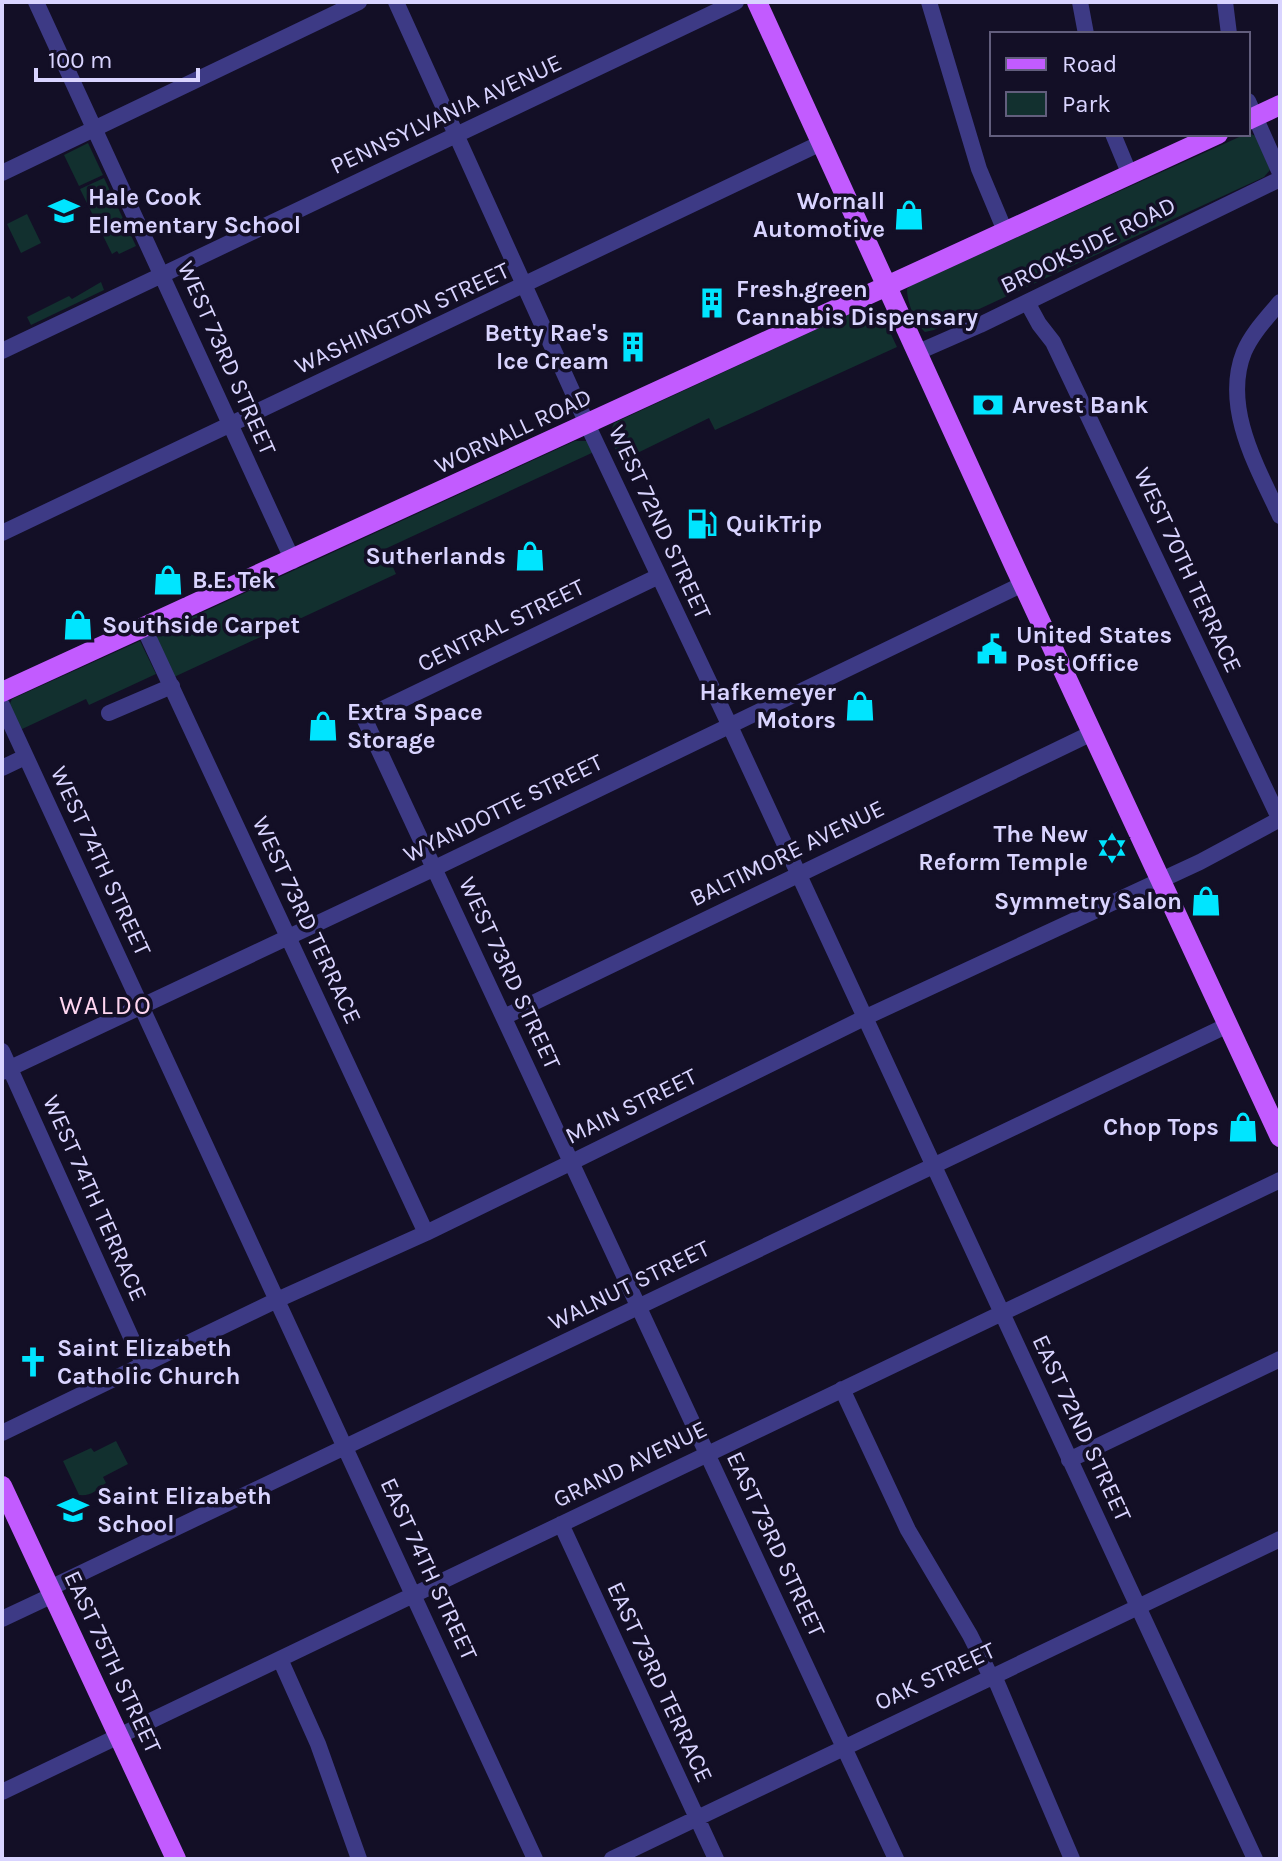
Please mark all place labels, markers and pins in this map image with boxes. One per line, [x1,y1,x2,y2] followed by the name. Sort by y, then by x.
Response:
[88,183,301,239] place label: Hale Cook Elementary School
[753,187,885,243] place label: Wornall Automotive
[47,194,81,228] school or university icon: Hale Cook Elementary School
[892,198,926,232] shop icon: Wornall Automotive
[736,275,978,331] place label: Fresh.green Cannabis Dispensary
[695,286,729,320] building icon: Fresh.green Cannabis Dispensary
[484,319,609,375] place label: Betty Rae's Ice Cream
[616,330,650,364] building icon: Betty Rae's Ice Cream
[971,388,1005,422] bank icon: Arvest Bank
[1012,391,1149,419] place label: Arvest Bank
[685,507,719,541] fuel station icon: QuikTrip
[726,510,822,538] place label: QuikTrip
[513,539,547,573] shop icon: Sutherlands
[365,542,506,570] place label: Sutherlands
[151,563,185,597] shop icon: B.E. Tek
[192,566,276,594] place label: B.E. Tek
[61,608,95,642] shop icon: Southside Carpet
[102,611,300,639] place label: Southside Carpet
[1016,621,1172,677] place label: United States Post Office
[975,632,1009,666] public building icon: United States Post Office
[700,678,837,734] place label: Hafkemeyer Motors
[843,689,877,723] shop icon: Hafkemeyer Motors
[347,698,483,754] place label: Extra Space Storage
[306,709,340,743] shop icon: Extra Space Storage
[918,820,1088,876] place label: The New Reform Temple
[1095,831,1129,865] synagogue icon: The New Reform Temple
[1189,884,1223,918] shop icon: Symmetry Salon
[994,887,1182,915] place label: Symmetry Salon
[1226,1110,1260,1144] shop icon: Chop Tops
[1103,1113,1219,1141] place label: Chop Tops
[57,1334,241,1390] place label: Saint Elizabeth Catholic Church
[16,1345,50,1379] church icon: Saint Elizabeth Catholic Church
[97,1482,272,1538] place label: Saint Elizabeth School
[56,1493,90,1527] school or university icon: Saint Elizabeth School

